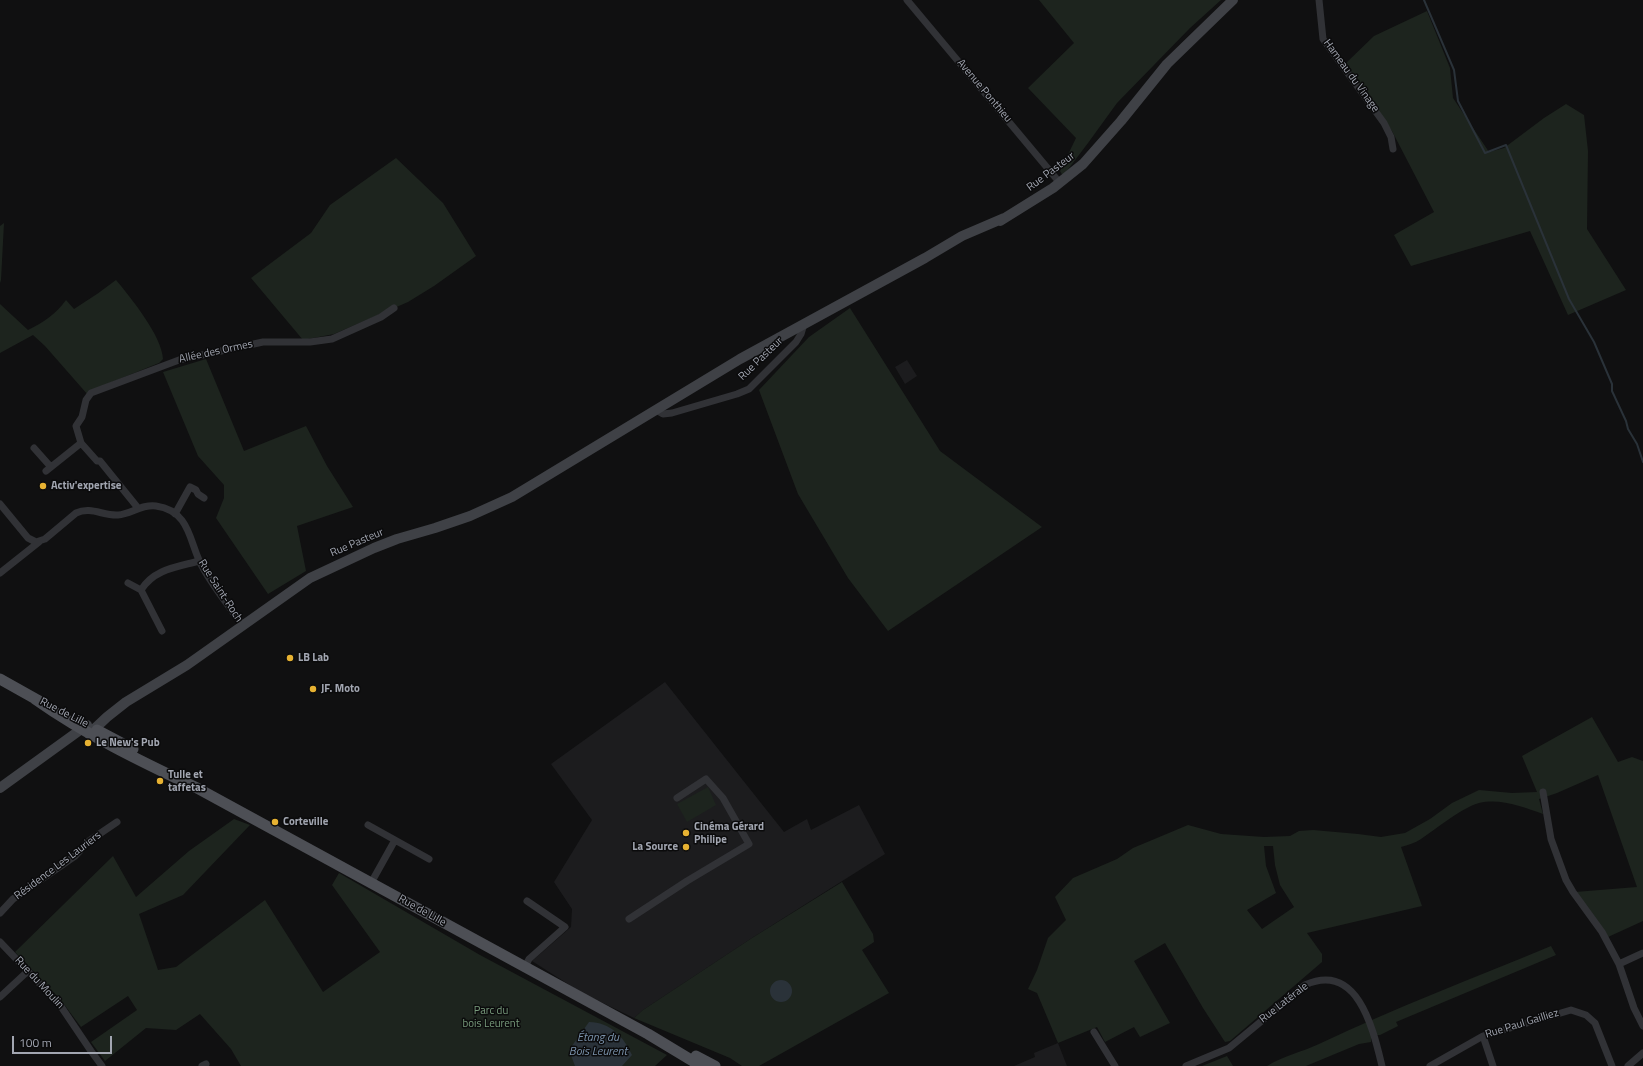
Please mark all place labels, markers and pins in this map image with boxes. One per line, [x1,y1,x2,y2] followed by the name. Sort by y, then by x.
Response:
[51,479,121,493] place label: Activ'expertise
[38,481,48,491] marker: Activ'expertise
[298,651,329,665] place label: LB Lab
[285,653,295,663] marker: LB Lab
[321,682,360,696] place label: JF. Moto
[308,684,318,694] marker: JF. Moto
[96,736,160,750] place label: Le New's Pub
[83,738,93,748] marker: Le New's Pub
[168,768,206,794] place label: Tulle et taffetas
[155,776,165,786] marker: Tulle et taffetas
[283,815,328,829] place label: Corteville
[270,817,280,827] marker: Corteville
[694,820,764,846] place label: Cinéma Gérard Philipe
[681,828,691,838] marker: Cinéma Gérard Philipe
[632,840,678,854] place label: La Source
[681,842,691,852] marker: La Source

